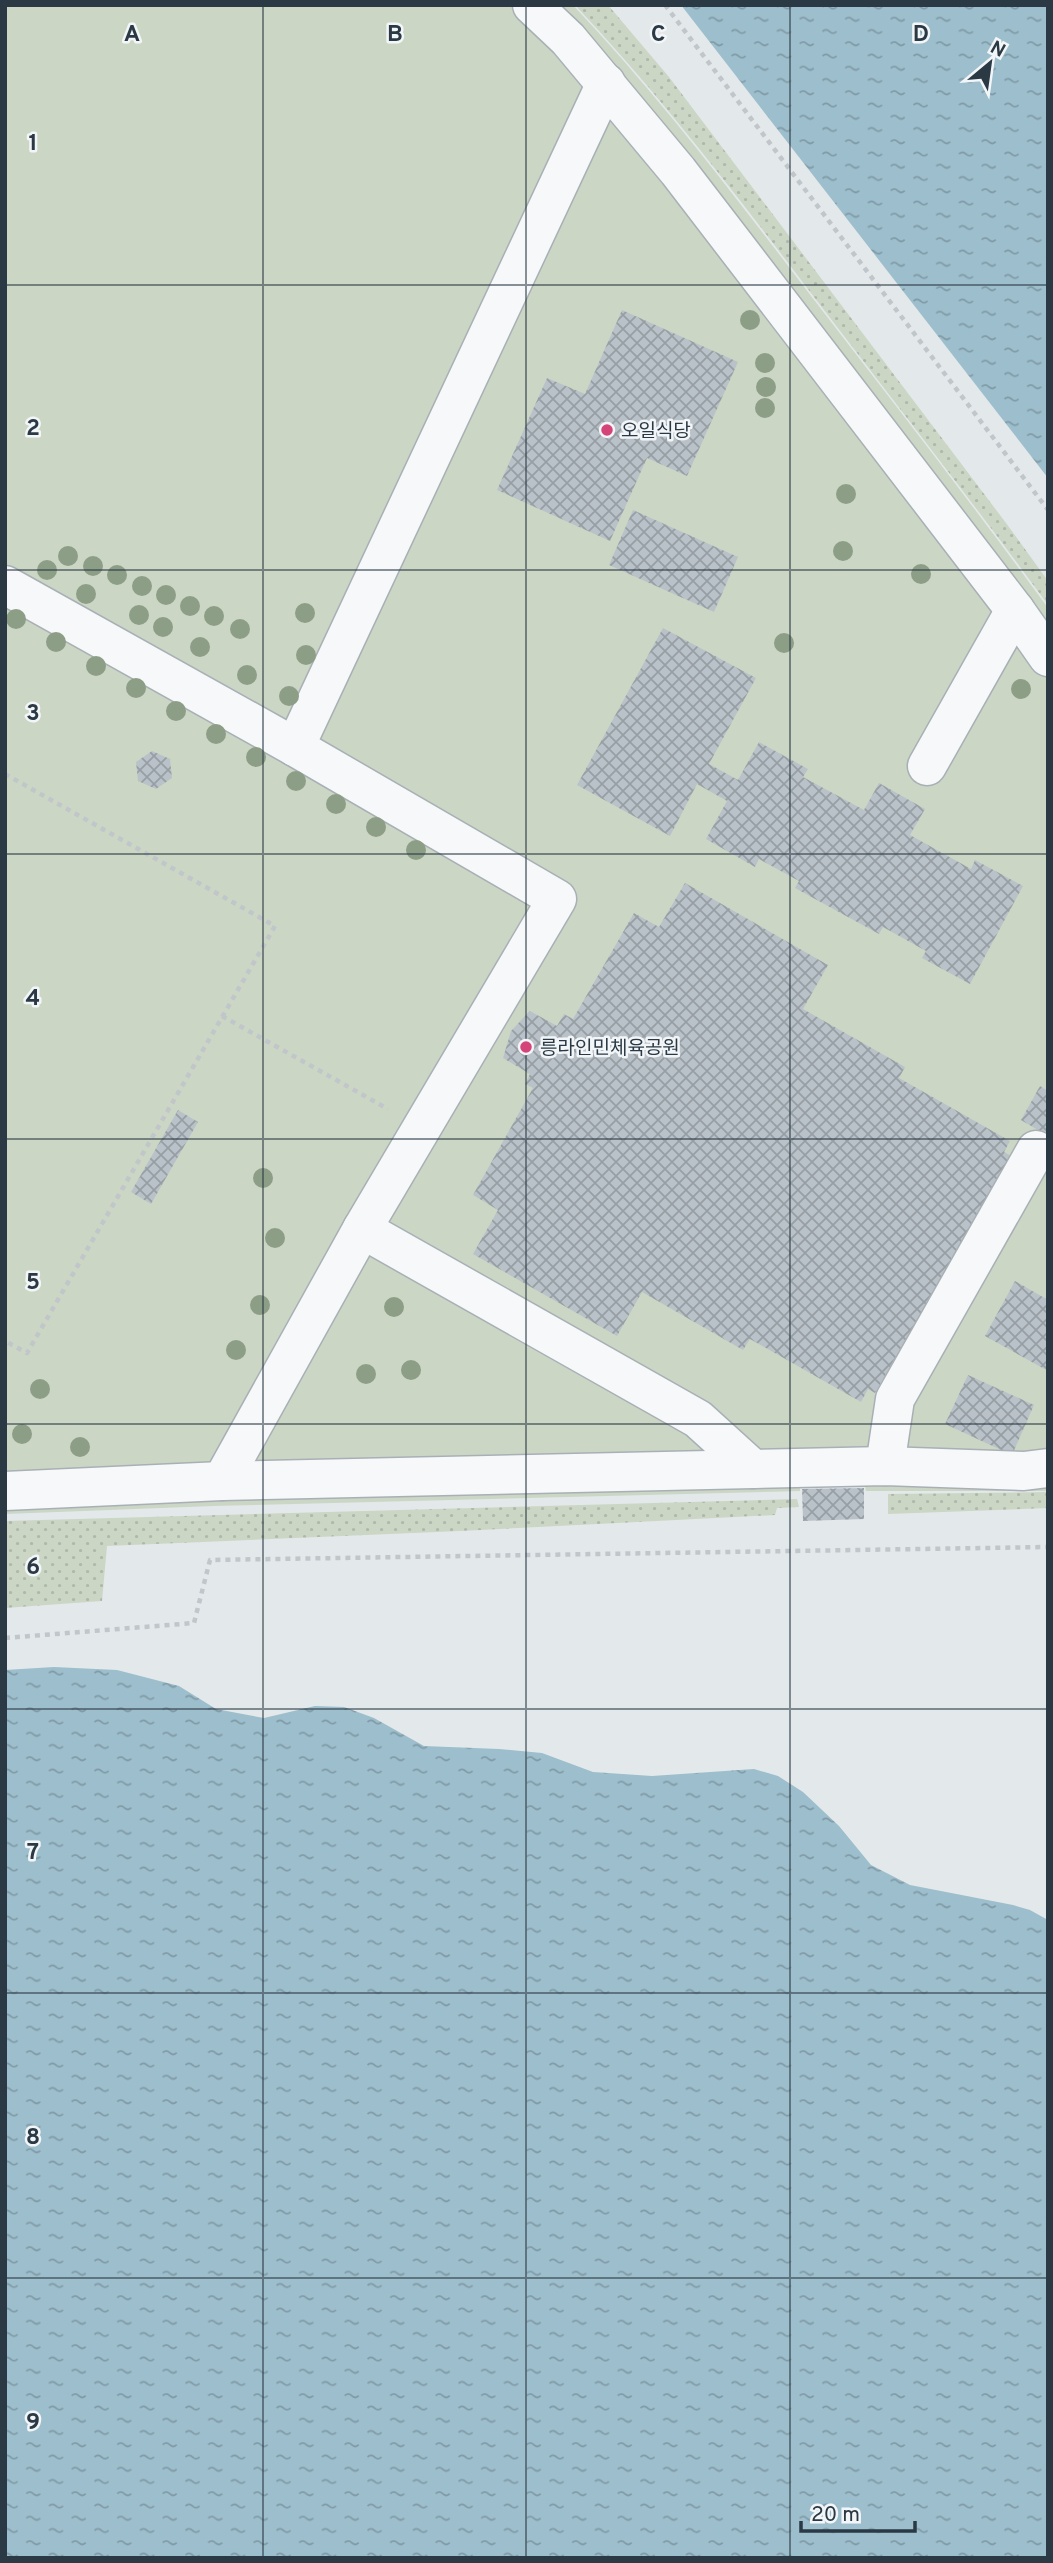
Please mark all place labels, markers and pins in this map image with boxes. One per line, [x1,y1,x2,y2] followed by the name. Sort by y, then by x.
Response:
[621,420,691,444] place label: 오일식당
[599,422,615,438] marker: 오일식당
[540,1037,680,1061] place label: 릉라인민체육공원
[518,1039,534,1055] marker: 릉라인민체육공원

